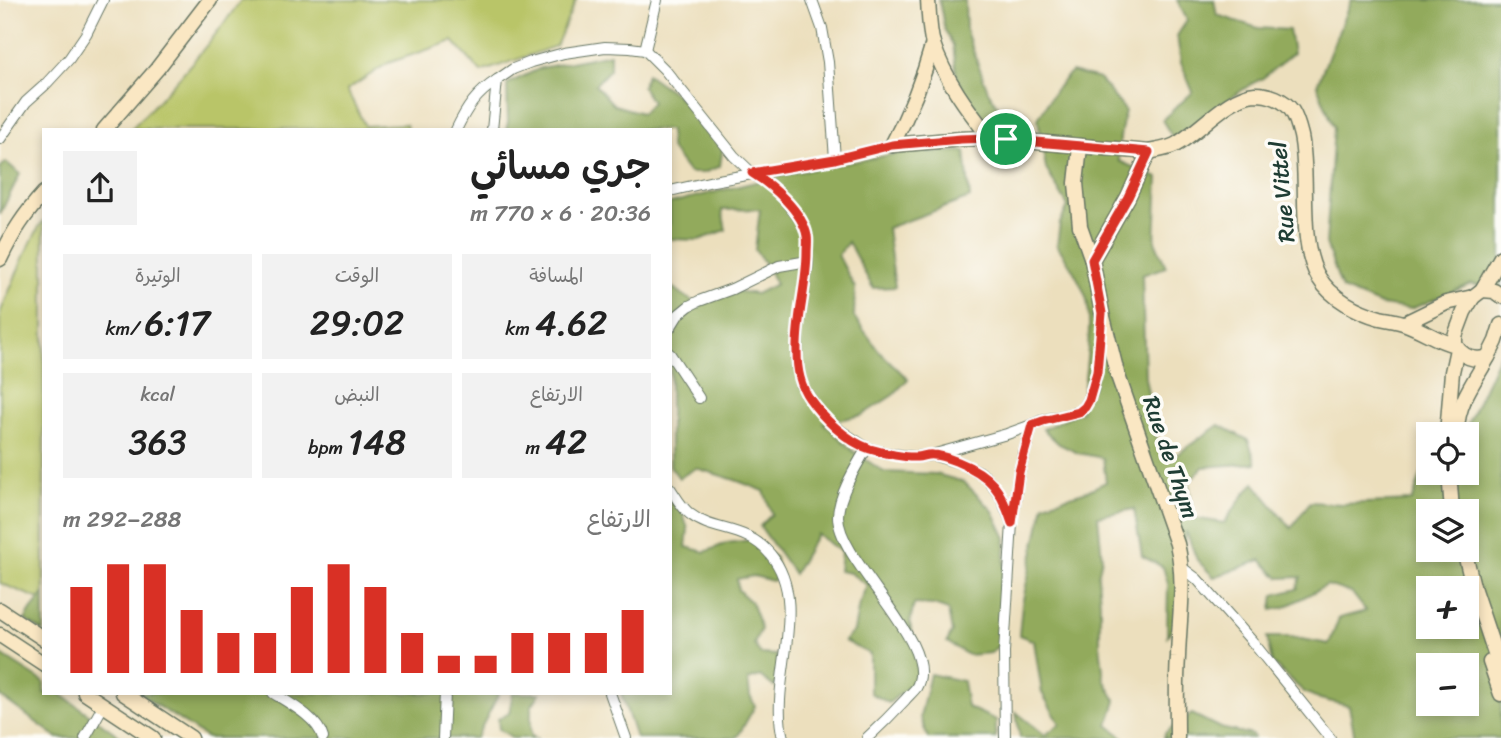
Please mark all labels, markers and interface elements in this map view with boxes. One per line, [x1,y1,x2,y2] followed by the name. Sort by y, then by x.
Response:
[976,109,1036,169] pin
[987,120,1025,158] icon: arrive
[470,133,651,200] text: جري مسائي
[1258,139,1307,244] street label: Rue Vittel
[63,151,137,225] button: share
[470,193,651,234] text: 20:36 · 6 × 770 m
[135,259,181,292] text: الوتيرة
[335,259,379,292] text: الوقت
[529,259,583,292] text: المسافة
[144,292,210,354] text: 6:17
[310,292,404,354] text: 29:02
[535,292,607,354] text: 4.62
[105,312,144,345] text: /km
[505,312,535,345] text: km
[140,378,175,411] text: kcal
[334,378,380,411] text: النبض
[530,378,583,411] text: الارتفاع
[1130,390,1211,524] street label: Rue de Thym
[129,411,187,473] text: 363
[348,411,406,473] text: 148
[545,411,587,473] text: 42
[1416,422,1479,716] map controls
[1416,422,1479,485] button: locate
[308,431,348,464] text: bpm
[526,431,545,464] text: m
[63,499,181,540] text: 288–292 m
[587,499,651,540] text: الارتفاع
[1416,499,1479,562] button: layers
[1416,576,1479,639] button: +
[1416,653,1479,716] button: −

